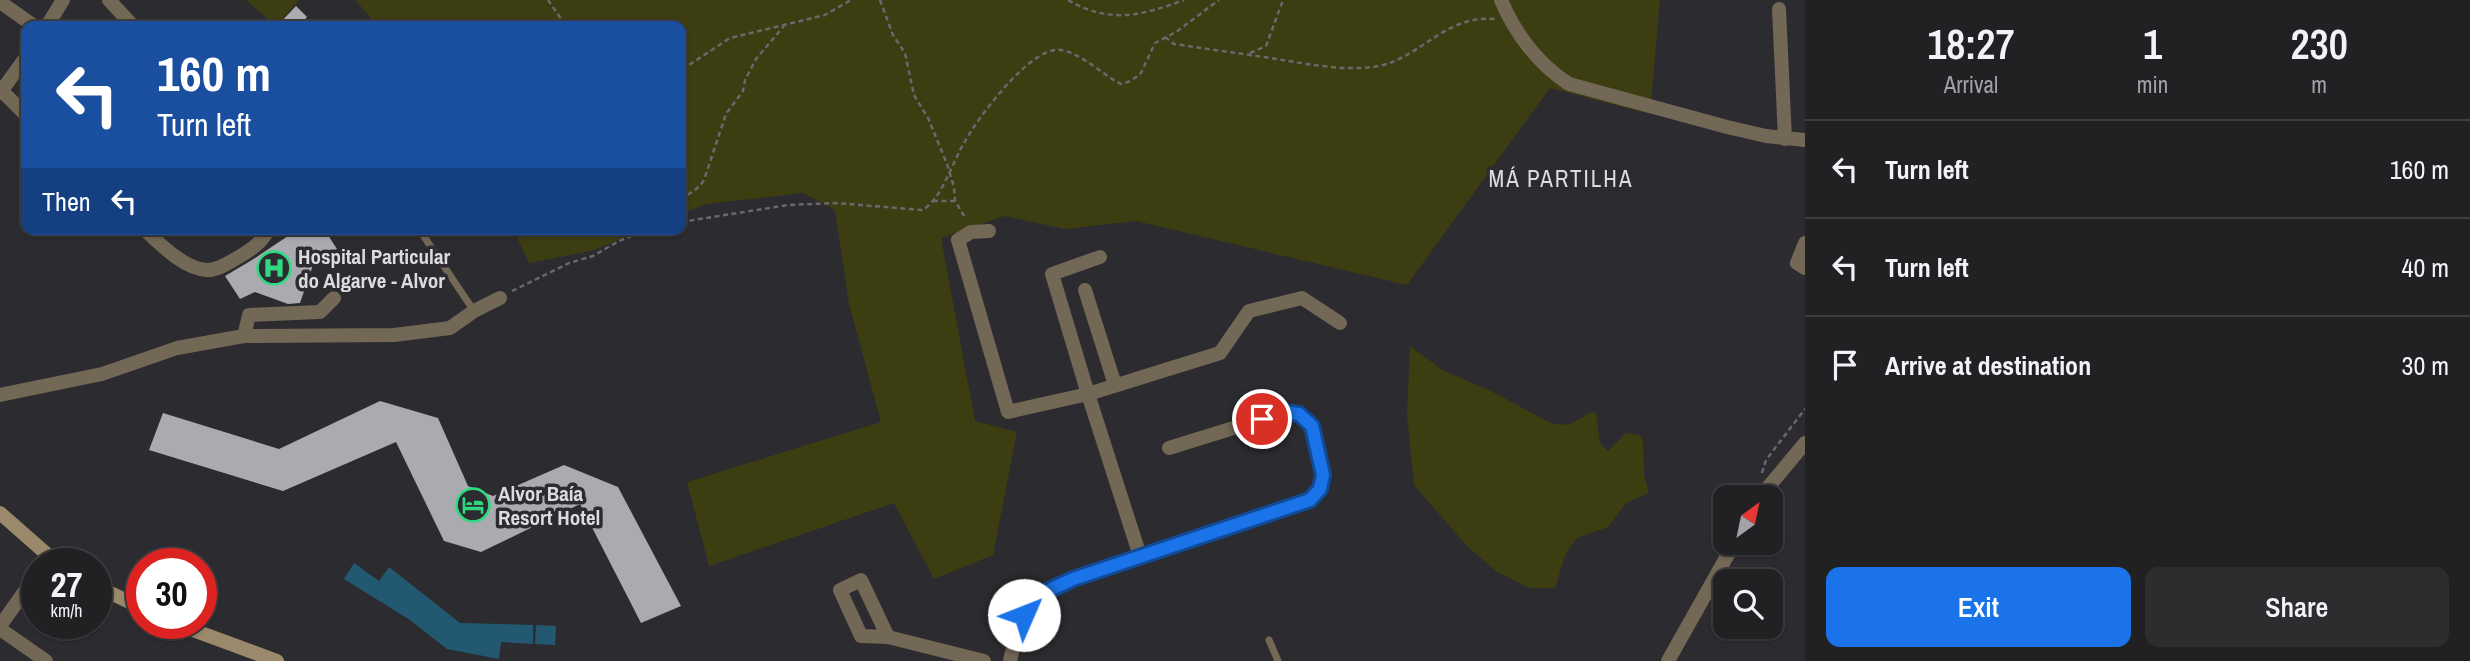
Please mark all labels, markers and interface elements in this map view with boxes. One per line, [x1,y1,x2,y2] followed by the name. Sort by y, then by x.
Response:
[1927,16,2015,72] text: 18:27
[2143,16,2162,72] text: 1
[2290,16,2348,72] text: 230
[157,40,271,106] text: 160 m
[42,49,133,140] icon: left
[1944,69,1998,100] text: Arrival
[2137,69,2168,100] text: min
[2311,69,2327,100] text: m
[157,103,251,146] text: Turn left
[1826,150,1864,188] icon: left
[1885,152,1969,187] text: Turn left
[2390,152,2449,187] text: 160 m
[1488,163,1634,194] district label: MÁ PARTILHA
[105,182,143,220] icon: left
[42,184,91,219] text: Then
[298,242,450,295] place label: Hospital Particular do Algarve - Alvor
[1826,248,1864,286] icon: left
[255,249,293,287] hospital icon: Hospital Particular do Algarve - Alvor
[1885,250,1969,285] text: Turn left
[2402,250,2449,285] text: 40 m
[1826,346,1864,384] icon: arrive
[1885,348,2091,383] text: Arrive at destination
[2402,348,2449,383] text: 30 m
[1232,389,1292,449] pin
[1243,400,1281,438] icon: arrive
[498,479,600,532] place label: Alvor Baía Resort Hotel
[1713,485,1783,555] north arrow
[1713,485,1783,639] map controls
[454,486,492,524] hotel icon: Alvor Baía Resort Hotel
[126,548,217,639] speed limit sign: 30
[51,561,82,608] text: 27
[1826,567,2131,647] button: Exit
[2145,567,2449,647] button: Share
[1713,569,1783,639] button: search
[987,578,1061,652] position arrow
[51,598,83,623] text: km/h

